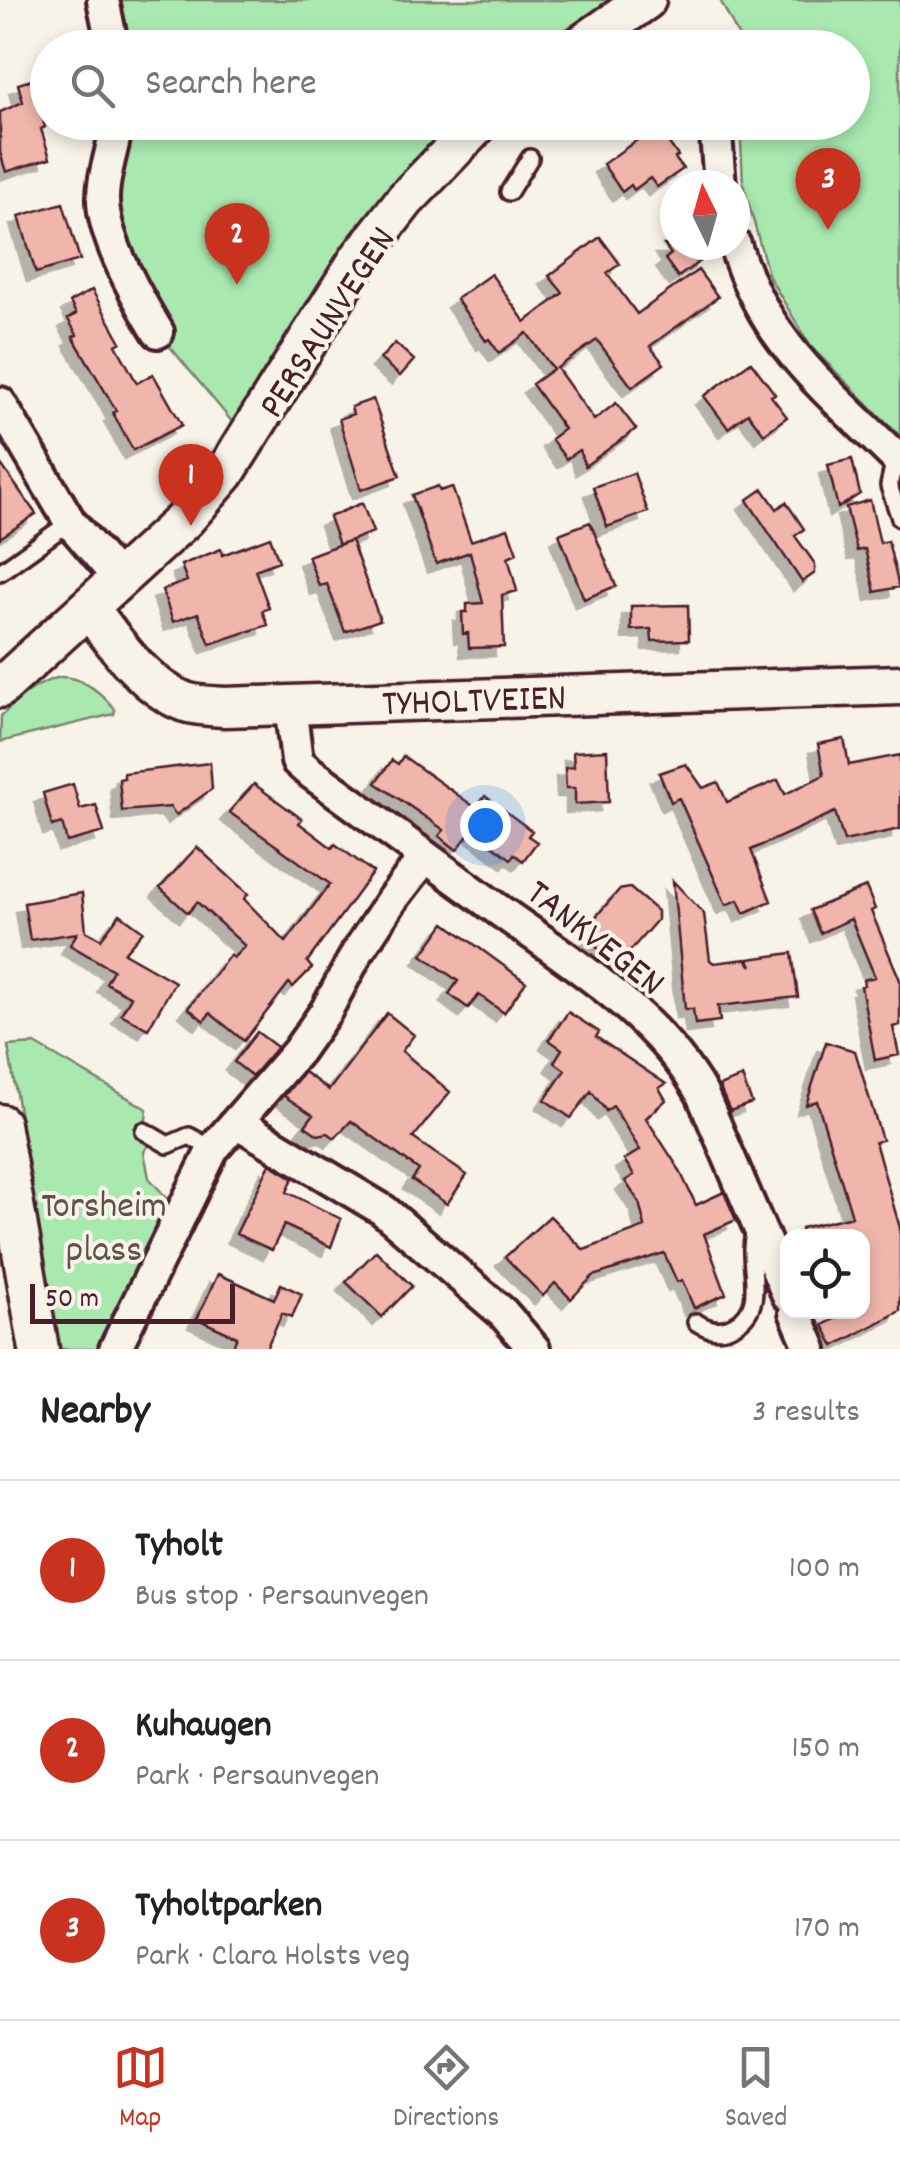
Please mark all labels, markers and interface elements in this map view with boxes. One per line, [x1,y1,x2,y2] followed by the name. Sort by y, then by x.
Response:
[30,30,870,140] search box
[65,58,120,113] icon: search
[145,58,317,113] text: Search here
[796,148,860,230] pin: 3
[660,170,750,260] north arrow
[204,202,270,285] pin: 2
[247,217,412,431] street label: PERSAUNVEGEN
[158,444,224,526] pin: 1
[381,673,567,734] street label: TYHOLTVEIEN
[460,800,511,851] your location
[512,868,675,1012] street label: TANKVEGEN
[41,1181,167,1280] park label: Torsheim plass
[780,1229,870,1319] map controls
[780,1229,870,1319] button: locate
[30,1279,235,1324] scale bar
[45,1281,99,1321] text: 50 m
[40,1384,150,1444] text: Nearby
[752,1391,860,1437] text: 3 results
[135,1520,223,1575] text: Tyholt
[69,1547,76,1593] text: 1
[789,1547,860,1593] text: 100 m
[135,1575,429,1621] text: Bus stop · Persaunvegen
[135,1700,271,1755] text: Kuhaugen
[66,1727,79,1773] text: 2
[791,1727,860,1773] text: 150 m
[135,1755,379,1801] text: Park · Persaunvegen
[135,1880,322,1935] text: Tyholtparken
[65,1907,80,1953] text: 3
[794,1907,860,1953] text: 170 m
[135,1935,410,1981] text: Park · Clara Holsts veg
[113,2040,168,2140] tab: Map
[393,2040,499,2140] tab: Directions
[725,2040,787,2140] tab: Saved

